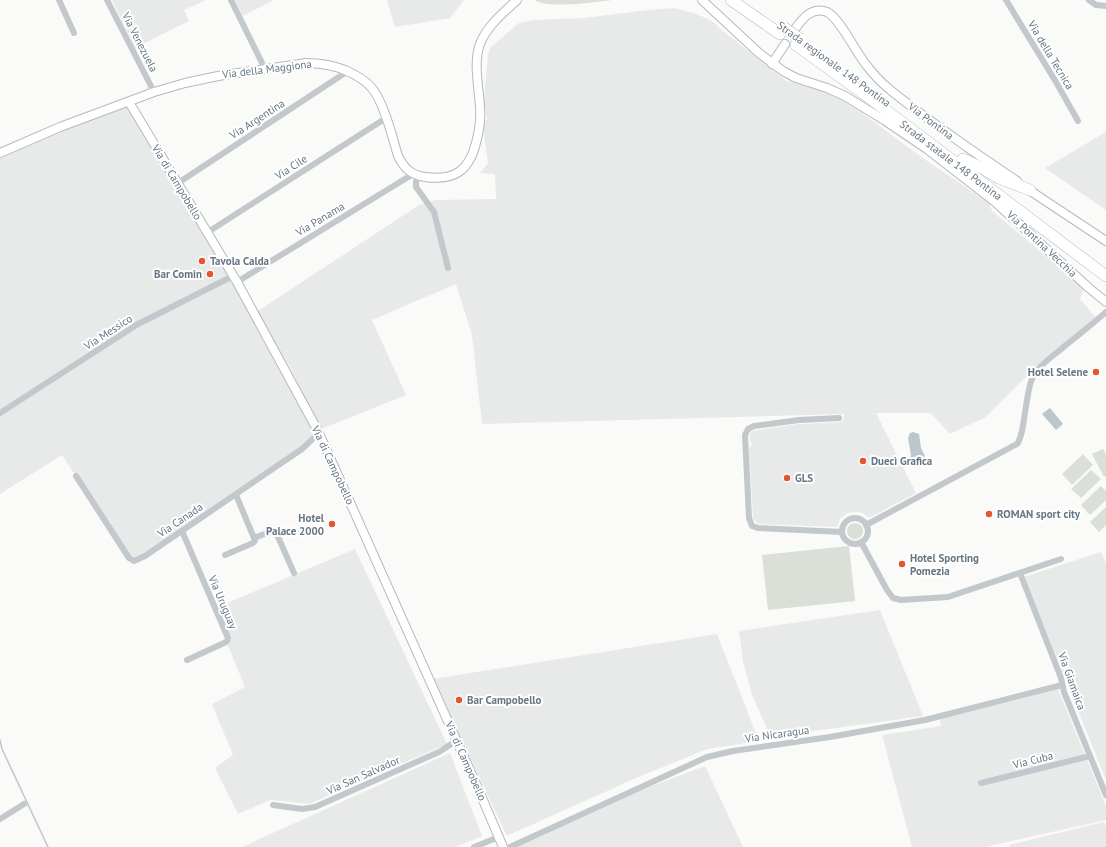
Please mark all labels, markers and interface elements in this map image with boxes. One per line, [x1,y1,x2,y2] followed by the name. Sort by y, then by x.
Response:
[119,9,161,74] street label: Via Venezuela
[1024,17,1077,92] street label: Via della Tecnica
[774,18,894,110] street label: Strada regionale 148 Pontina
[220,57,313,82] street label: Via della Maggiona
[226,96,287,143] street label: Via Argentina
[905,99,957,143] street label: Via Pontina
[897,117,1005,203] street label: Strada statale 148 Pontina
[148,141,205,222] street label: Via di Campobello
[271,151,310,183] street label: Via Cile
[292,199,347,240] street label: Via Panama
[1003,207,1080,280] street label: Via Pontina Vecchia
[210,254,269,268] place label: Tavola Calda
[197,256,207,266] marker: Tavola Calda
[154,267,202,281] place label: Bar Comin
[205,269,215,279] marker: Bar Comin
[80,311,135,353] street label: Via Messico
[1028,365,1088,379] place label: Hotel Selene
[1091,367,1101,377] marker: Hotel Selene
[308,422,357,507] street label: Via di Campobello
[871,454,932,468] place label: Duecì Grafica
[858,456,868,466] marker: Duecì Grafica
[795,471,813,485] place label: GLS
[782,473,792,483] marker: GLS
[154,500,205,541] street label: Via Canada
[997,507,1081,521] place label: ROMAN sport city
[984,509,994,519] marker: ROMAN sport city
[266,511,325,538] place label: Hotel Palace 2000
[327,519,337,529] marker: Hotel Palace 2000
[910,551,979,578] place label: Hotel Sporting Pomezia
[897,559,907,569] marker: Hotel Sporting Pomezia
[205,572,241,632] street label: Via Uruguay
[1055,649,1089,712] street label: Via Giamaica
[467,693,542,707] place label: Bar Campobello
[454,695,464,705] marker: Bar Campobello
[442,718,490,803] street label: Via di Campobello
[743,723,810,746] street label: Via Nicaragua
[1010,748,1055,772] street label: Via Cuba
[323,753,402,798] street label: Via San Salvador

